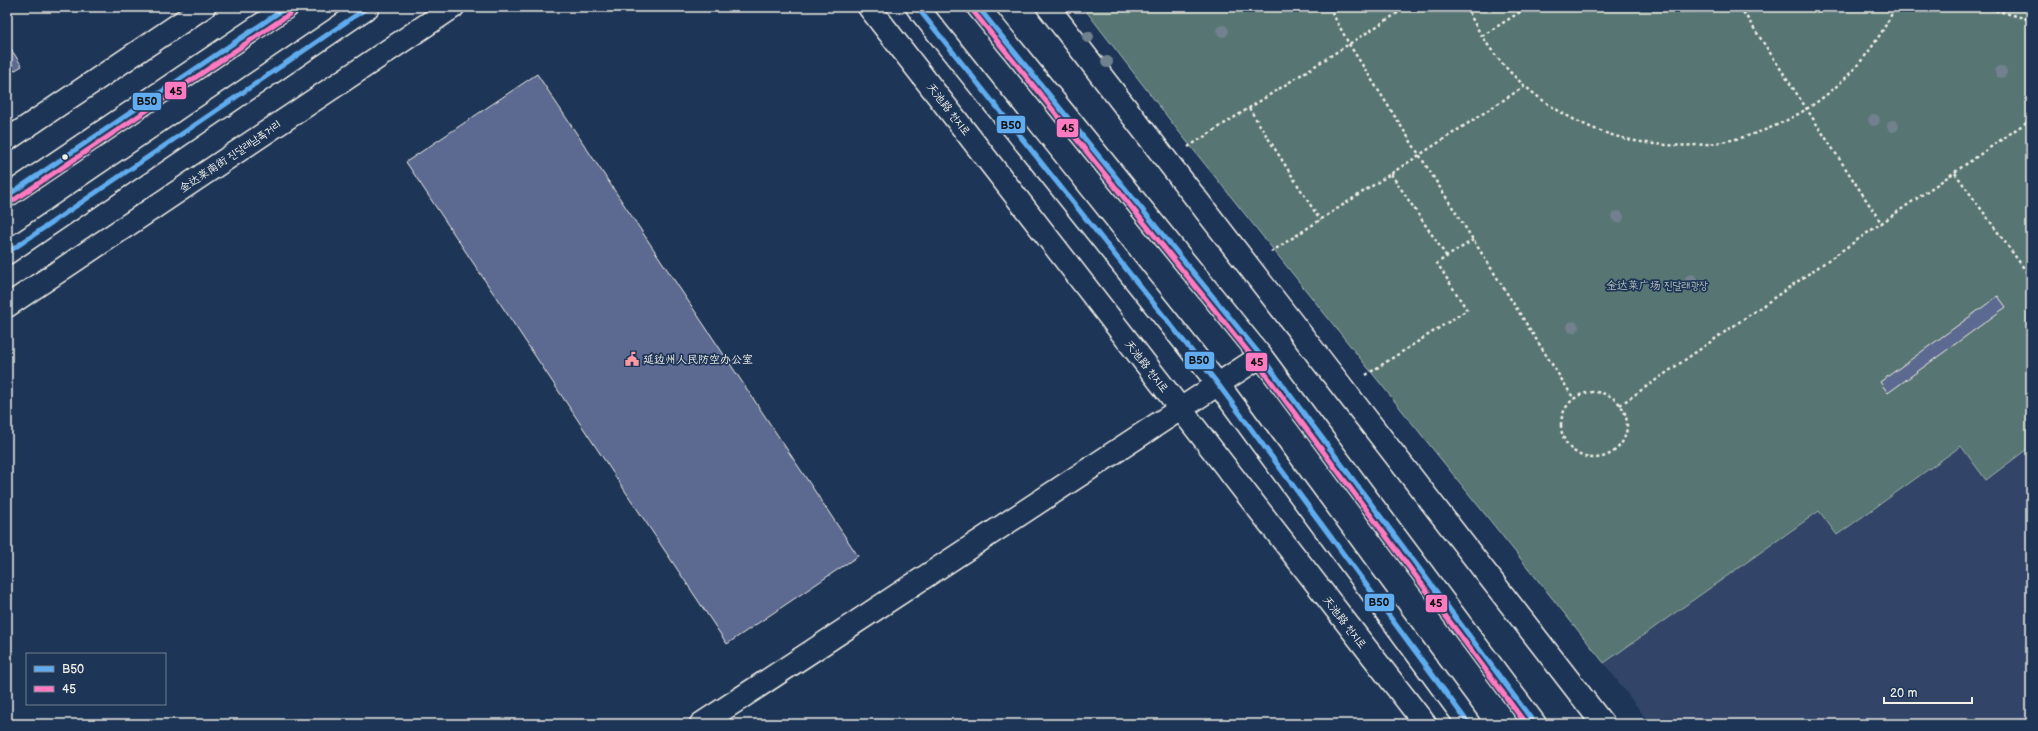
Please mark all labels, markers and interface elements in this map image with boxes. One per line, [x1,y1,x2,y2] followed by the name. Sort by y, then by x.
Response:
[164,81,187,100] line badge: 45
[924,81,973,138] street label: 天池路 천지로
[170,85,183,98] text: 45
[132,92,162,111] line badge: B50
[137,95,158,108] text: B50
[996,115,1026,134] line badge: B50
[177,117,284,195] street label: 金达莱南街 진달래남쪽거리
[1056,118,1079,138] line badge: 45
[1001,119,1022,132] text: B50
[1062,122,1075,135] text: 45
[60,152,70,162] unlabelled marker
[1606,279,1708,292] park label: 金达莱广场 진달래광장
[1122,338,1171,395] street label: 天池路 천지로
[624,351,640,367] public building icon: 延边州人民防空办公室
[1184,351,1215,370] line badge: B50
[1245,352,1268,372] line badge: 45
[643,353,753,366] place label: 延边州人民防空办公室
[1189,354,1210,367] text: B50
[1251,356,1264,369] text: 45
[1364,593,1395,612] line badge: B50
[1320,594,1369,651] street label: 天池路 천지로
[1425,594,1448,613] line badge: 45
[1369,596,1390,609] text: B50
[1430,597,1443,610] text: 45
[26,653,166,705] legend
[62,662,84,677] text: B50
[1884,679,1972,705] scale bar
[62,682,76,697] text: 45
[1890,686,1917,701] text: 20 m

